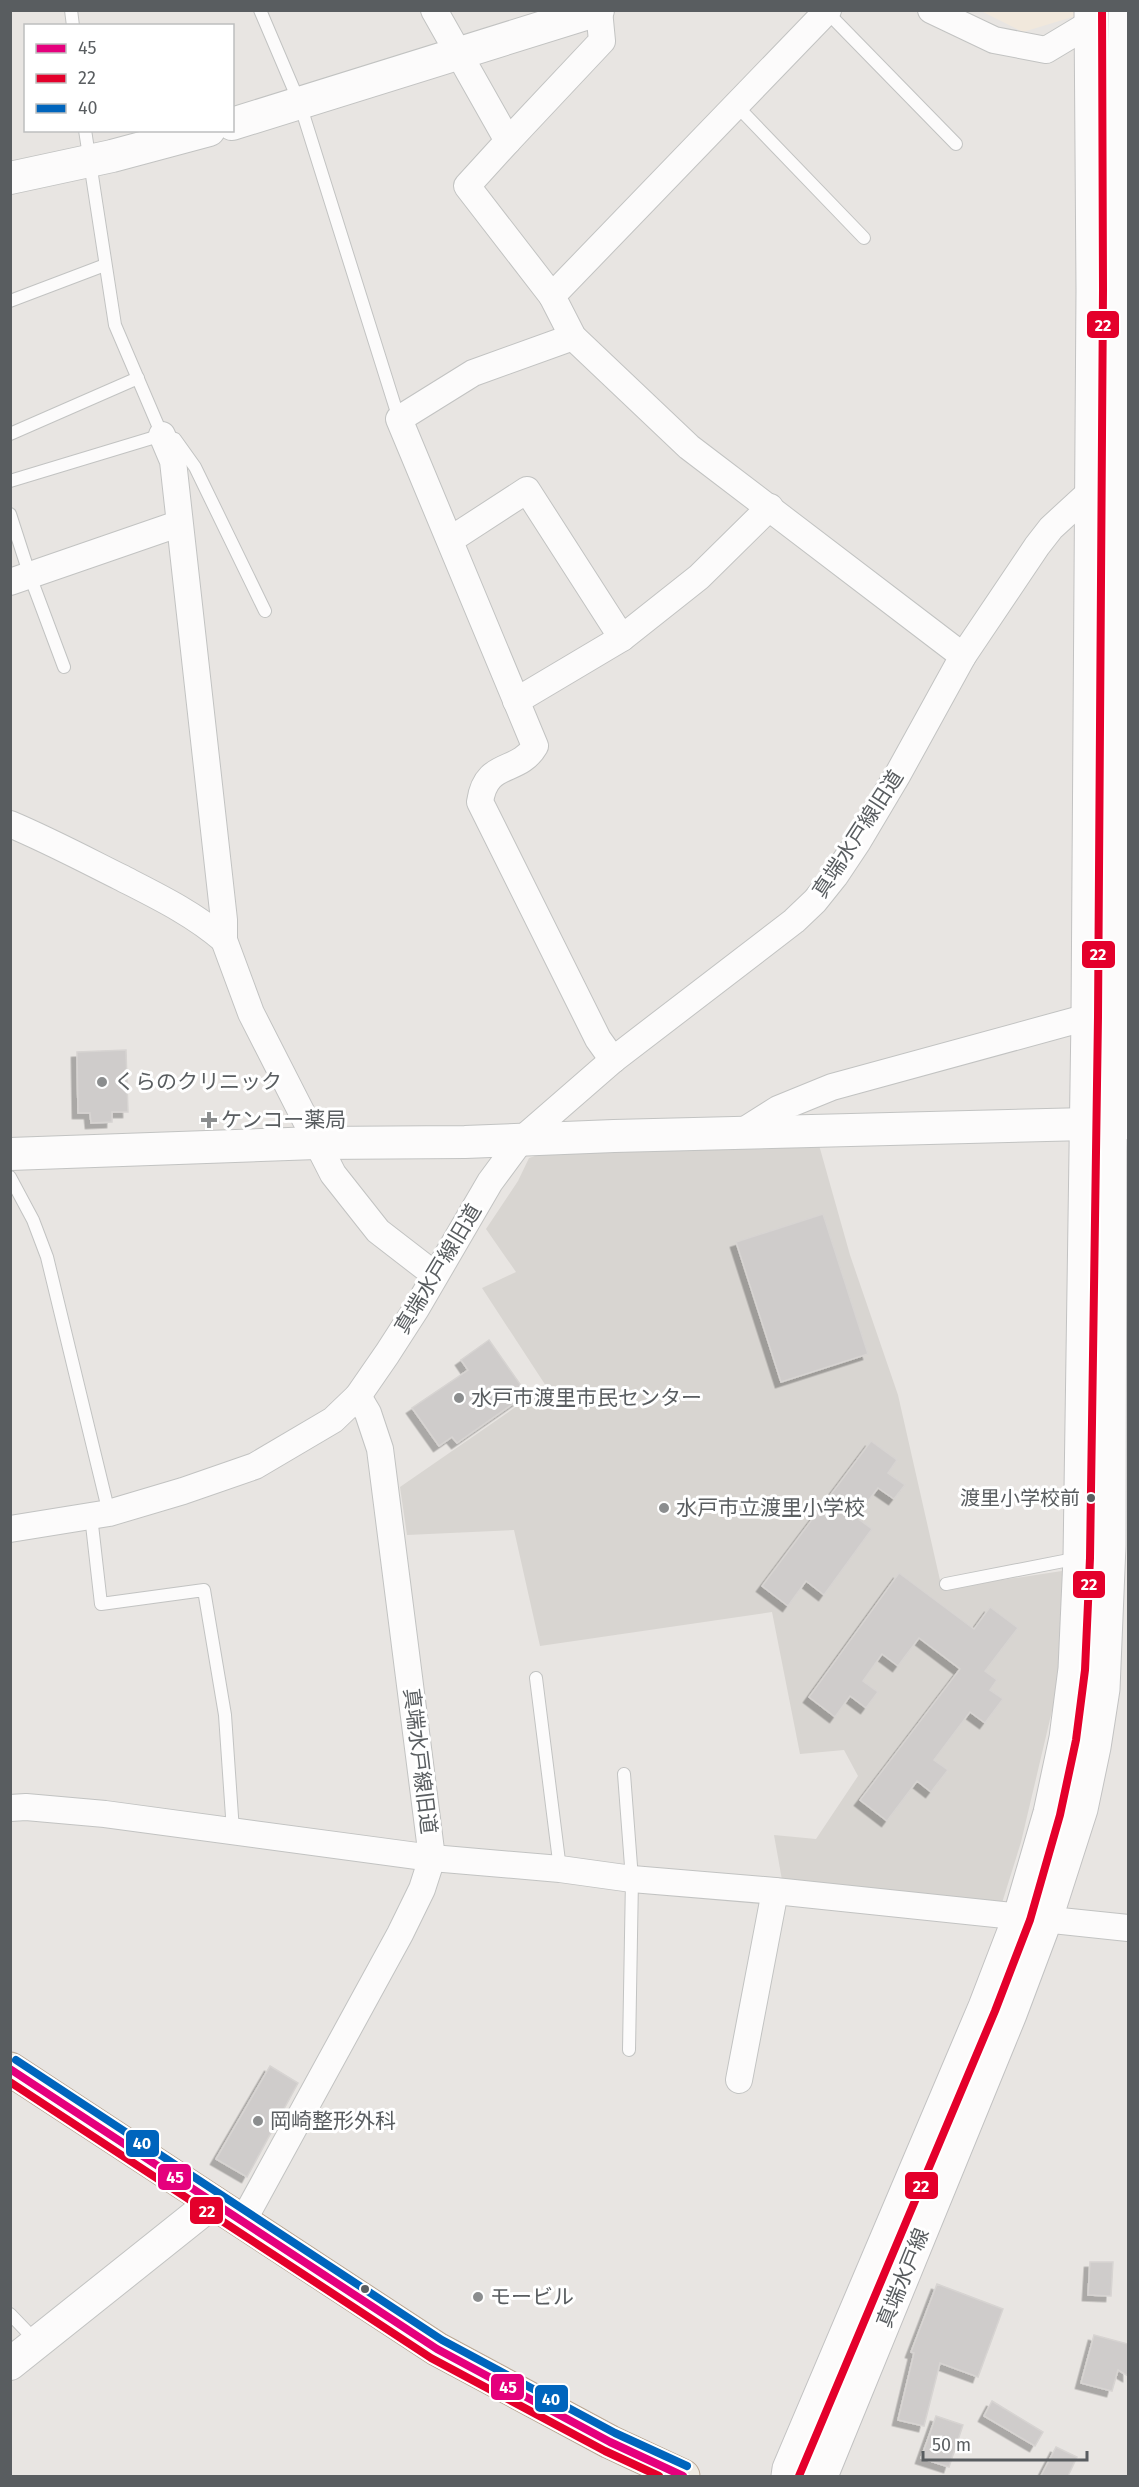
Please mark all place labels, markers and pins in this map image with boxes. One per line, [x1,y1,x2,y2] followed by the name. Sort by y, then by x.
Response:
[114,1069,282,1095] place label: くらのクリニック
[95,1075,109,1089] marker: くらのクリニック
[221,1107,346,1133] place label: ケンコー薬局
[202,1113,216,1127] marker: ケンコー薬局
[471,1385,702,1411] place label: 水戸市渡里市民センター
[452,1391,466,1405] marker: 水戸市渡里市民センター
[960,1486,1080,1510] place label: 渡里小学校前
[1085,1492,1097,1504] marker: 渡里小学校前
[676,1495,865,1521] place label: 水戸市立渡里小学校
[657,1501,671,1515] marker: 水戸市立渡里小学校
[270,2108,396,2134] place label: 岡崎整形外科
[251,2114,265,2128] marker: 岡崎整形外科
[359,2283,371,2295] unlabelled marker
[490,2284,574,2310] place label: モービル
[471,2290,485,2304] marker: モービル

